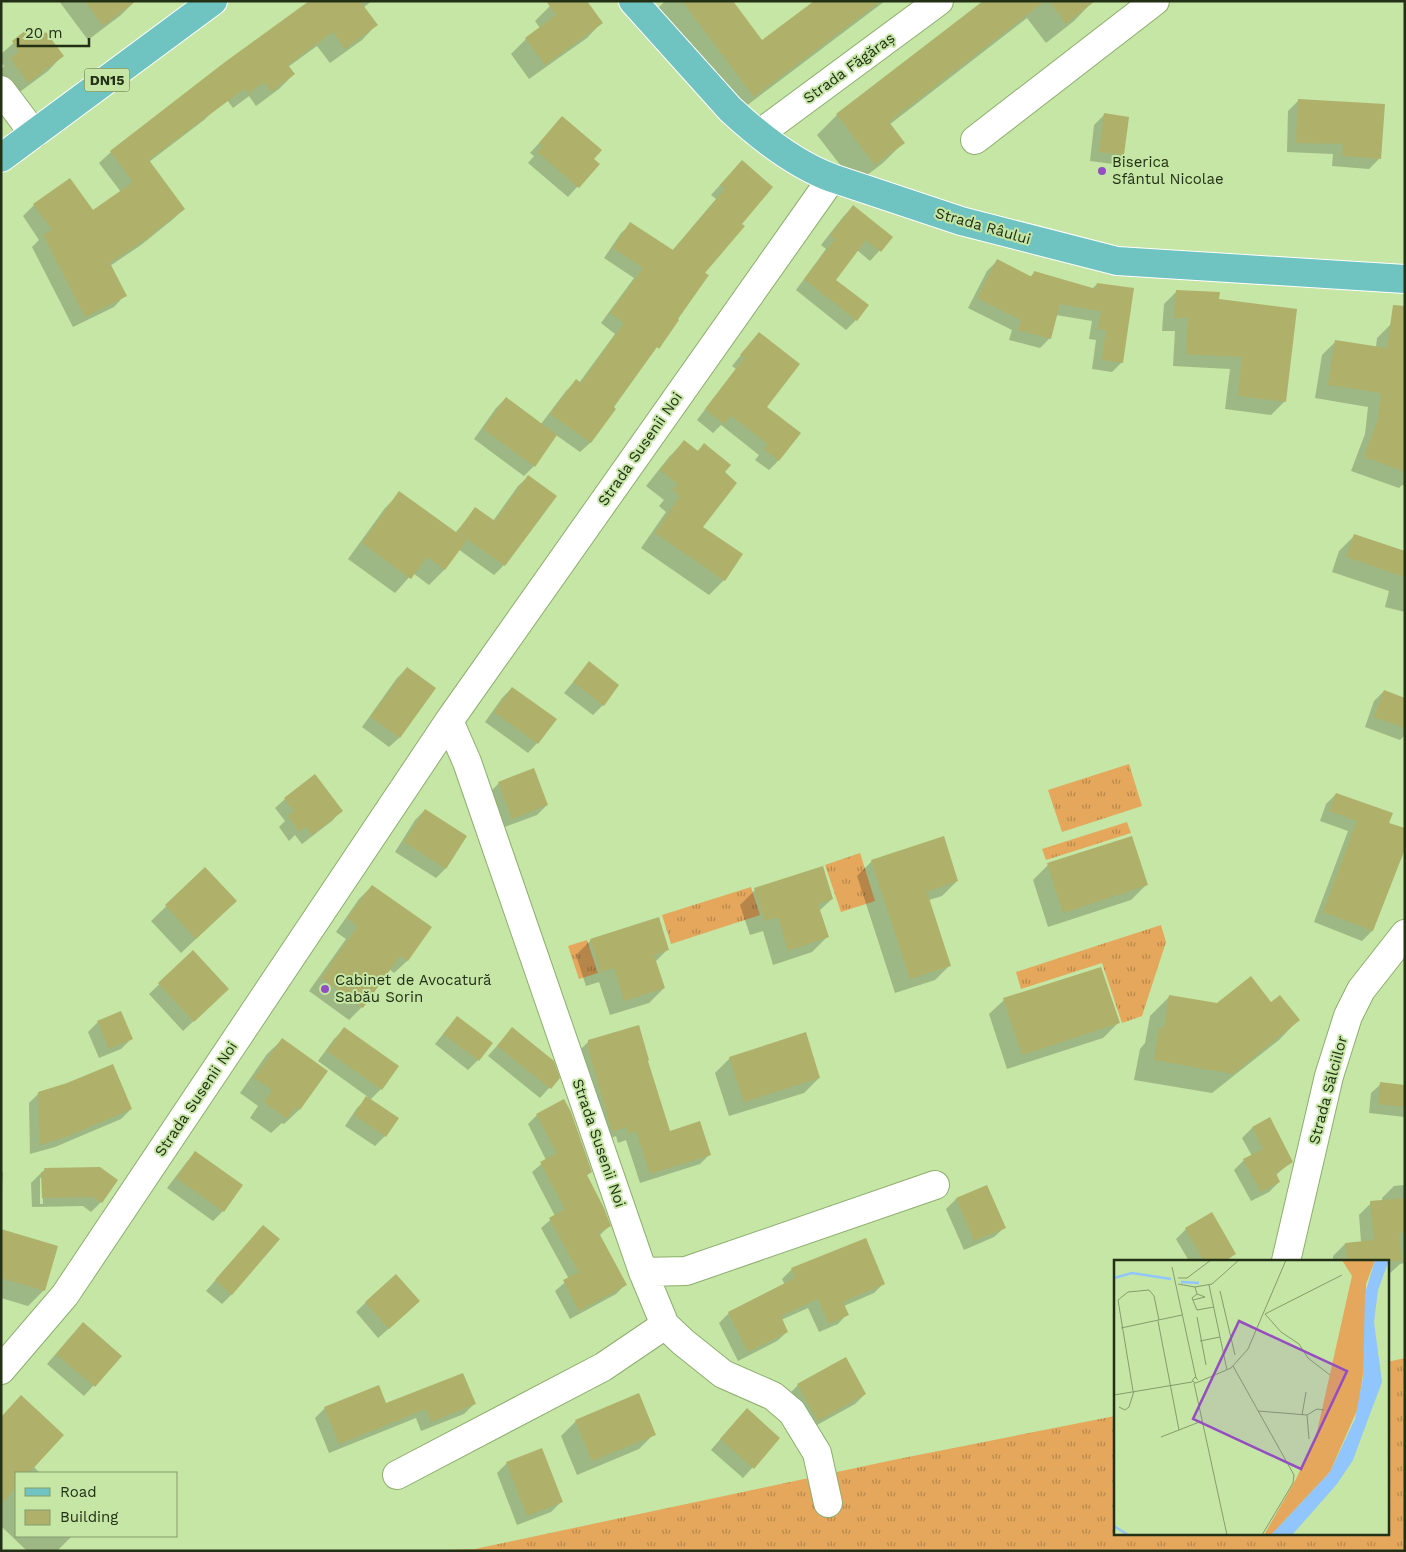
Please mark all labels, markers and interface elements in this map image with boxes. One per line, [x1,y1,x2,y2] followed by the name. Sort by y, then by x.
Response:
[18,15,89,47] scale bar
[25,24,63,42] text: 20 m
[800,29,898,107] street label: Strada Făgăraș
[84,68,130,92] road number: DN15
[1112,153,1224,188] place label: Biserica Sfântul Nicolae
[1096,165,1108,177] marker: Biserica Sfântul Nicolae
[933,204,1033,248] street label: Strada Râului
[594,389,686,509] street label: Strada Susenii Noi
[335,971,492,1006] place label: Cabinet de Avocatură Sabău Sorin
[319,983,331,995] marker: Cabinet de Avocatură Sabău Sorin
[1305,1034,1351,1146] street label: Strada Sălciilor
[151,1038,241,1160] street label: Strada Susenii Noi
[569,1076,629,1210] street label: Strada Susenii Noi
[1114,1260,1388,1534] inset map
[15,1472,178,1537] legend
[60,1483,97,1501] text: Road
[60,1508,118,1526] text: Building

